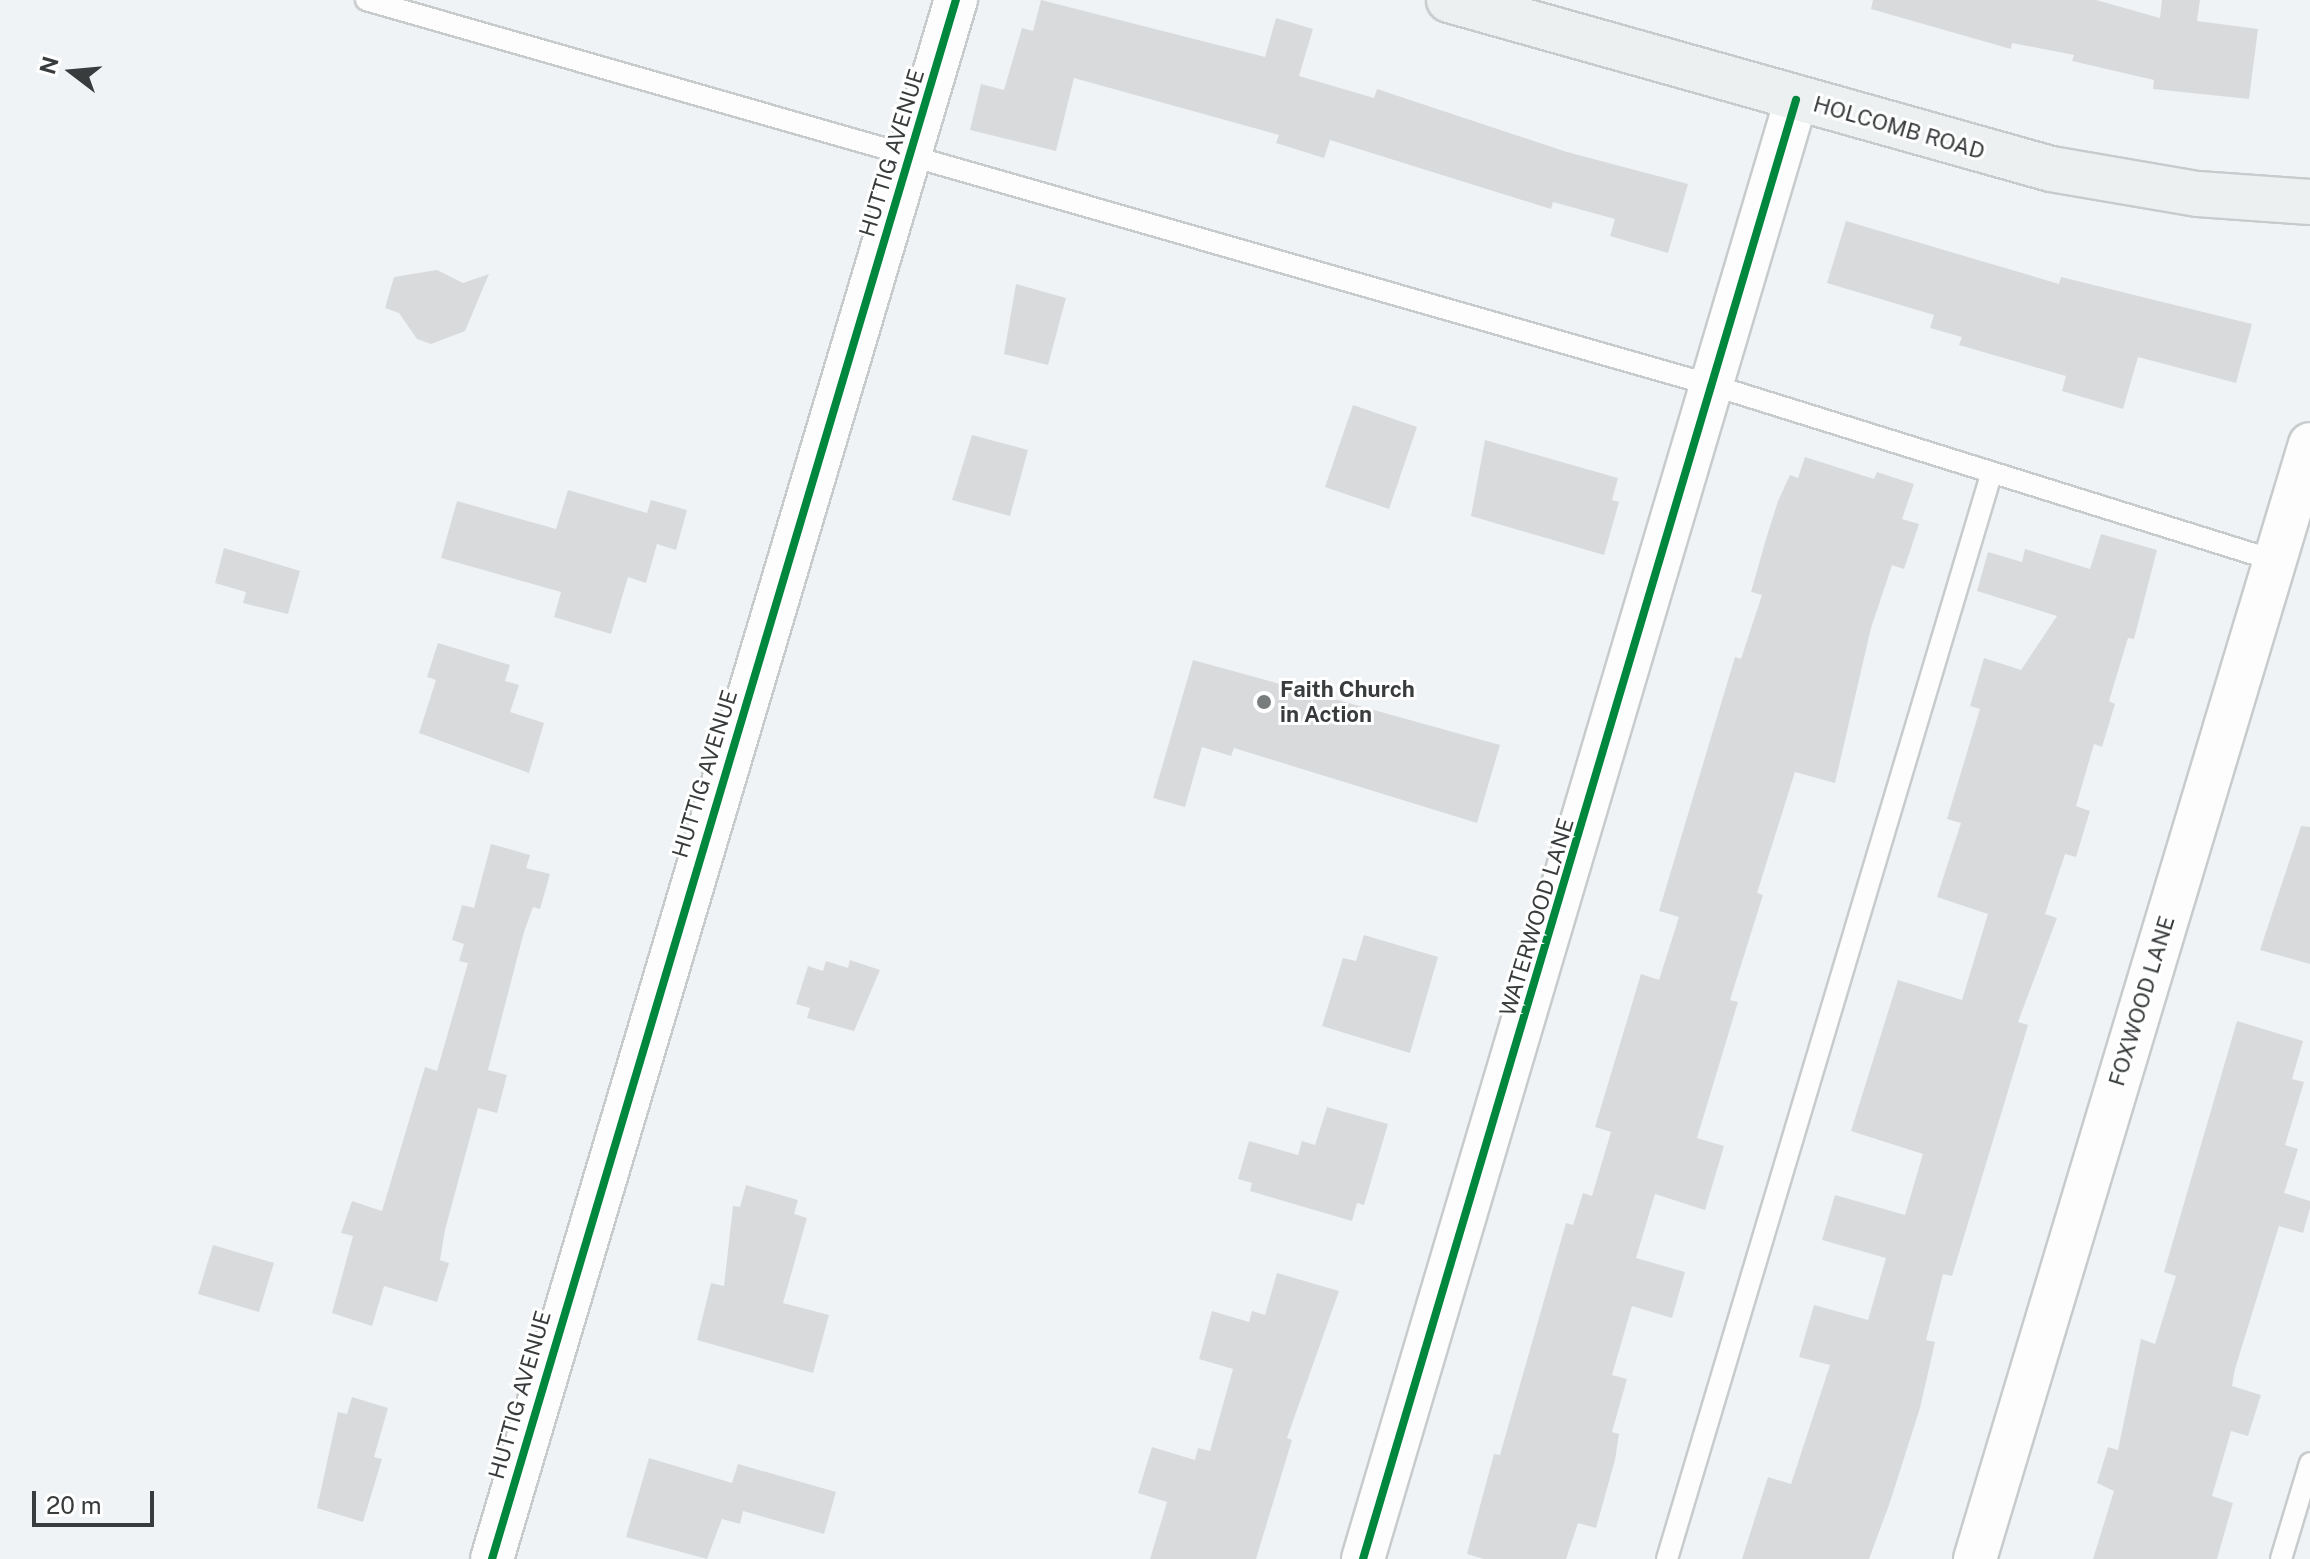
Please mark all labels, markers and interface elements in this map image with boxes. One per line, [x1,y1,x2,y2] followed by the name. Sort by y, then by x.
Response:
[32,32,112,112] north arrow
[34,54,64,77] text: N
[854,66,930,240] street label: HUTTIG AVENUE
[1810,91,1988,165] street label: HOLCOMB ROAD
[1280,676,1415,728] place label: Faith Church in Action
[667,687,743,861] street label: HUTTIG AVENUE
[1255,693,1273,711] marker: Faith Church in Action
[1494,815,1580,1019] street label: WATERWOOD LANE
[2104,913,2180,1089] street label: FOXWOOD LANE
[483,1308,557,1482] street label: HUTTIG AVENUE
[36,1475,158,1525] scale bar
[46,1491,102,1519] text: 20 m

